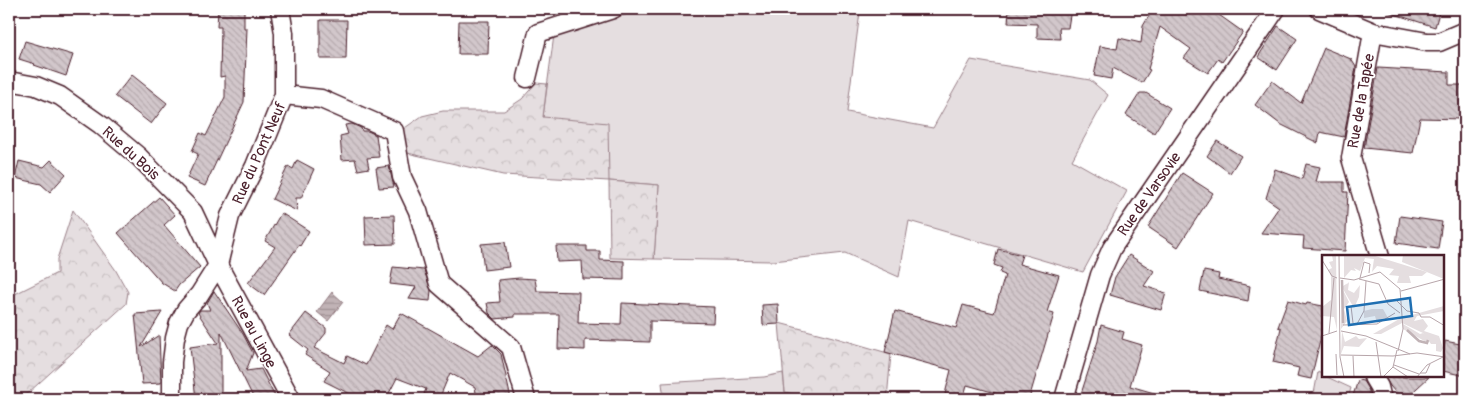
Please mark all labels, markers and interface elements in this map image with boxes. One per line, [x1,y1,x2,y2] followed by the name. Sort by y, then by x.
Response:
[1344,52,1379,150] street label: Rue de la Tapée
[228,99,291,207] street label: Rue du Pont Neuf
[98,123,164,184] street label: Rue du Bois
[1114,148,1186,240] street label: Rue de Varsovie
[1322,255,1444,378] inset map
[227,293,281,372] street label: Rue au Linge

